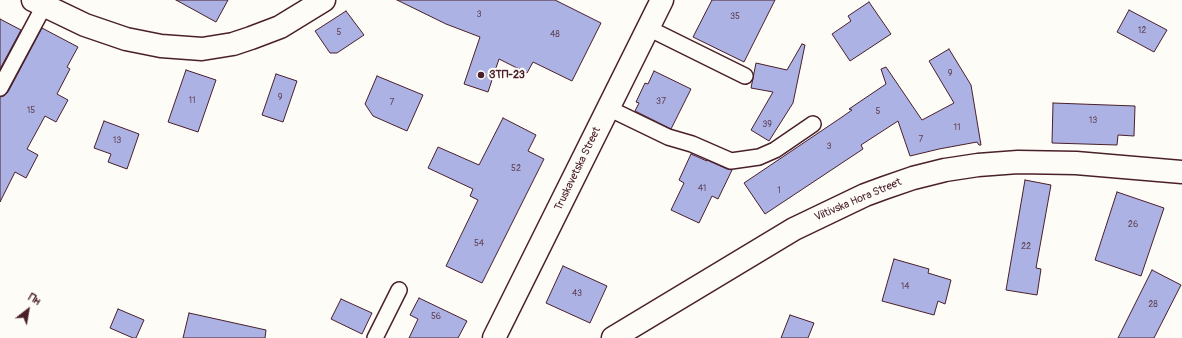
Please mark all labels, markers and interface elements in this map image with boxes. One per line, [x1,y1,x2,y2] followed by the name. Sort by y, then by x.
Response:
[476,10,482,20] house number: 3
[730,12,740,22] house number: 35
[1138,26,1146,36] house number: 12
[337,28,341,38] house number: 5
[550,30,560,40] house number: 48
[489,68,525,82] place label: ЗТП-23
[948,69,952,79] house number: 9
[476,70,486,80] marker: ЗТП-23
[278,93,282,103] house number: 9
[188,96,196,106] house number: 11
[656,97,666,107] house number: 37
[390,98,394,108] house number: 7
[27,106,35,116] house number: 15
[876,107,880,117] house number: 5
[1089,116,1097,126] house number: 13
[762,120,772,130] house number: 39
[953,123,961,133] house number: 11
[552,125,604,213] street label: Truskavetska Street
[919,135,923,145] house number: 7
[113,136,121,146] house number: 13
[826,142,832,152] house number: 3
[511,164,521,174] house number: 52
[812,176,904,224] street label: Viitivska Hora Street
[698,184,706,194] house number: 41
[777,186,781,196] house number: 1
[1128,220,1138,230] house number: 26
[474,239,484,249] house number: 54
[1021,242,1031,252] house number: 22
[901,282,909,292] house number: 14
[572,289,582,299] house number: 43
[8,290,48,330] north arrow
[26,291,43,308] text: Пн
[1148,300,1158,310] house number: 28
[431,312,441,322] house number: 56

